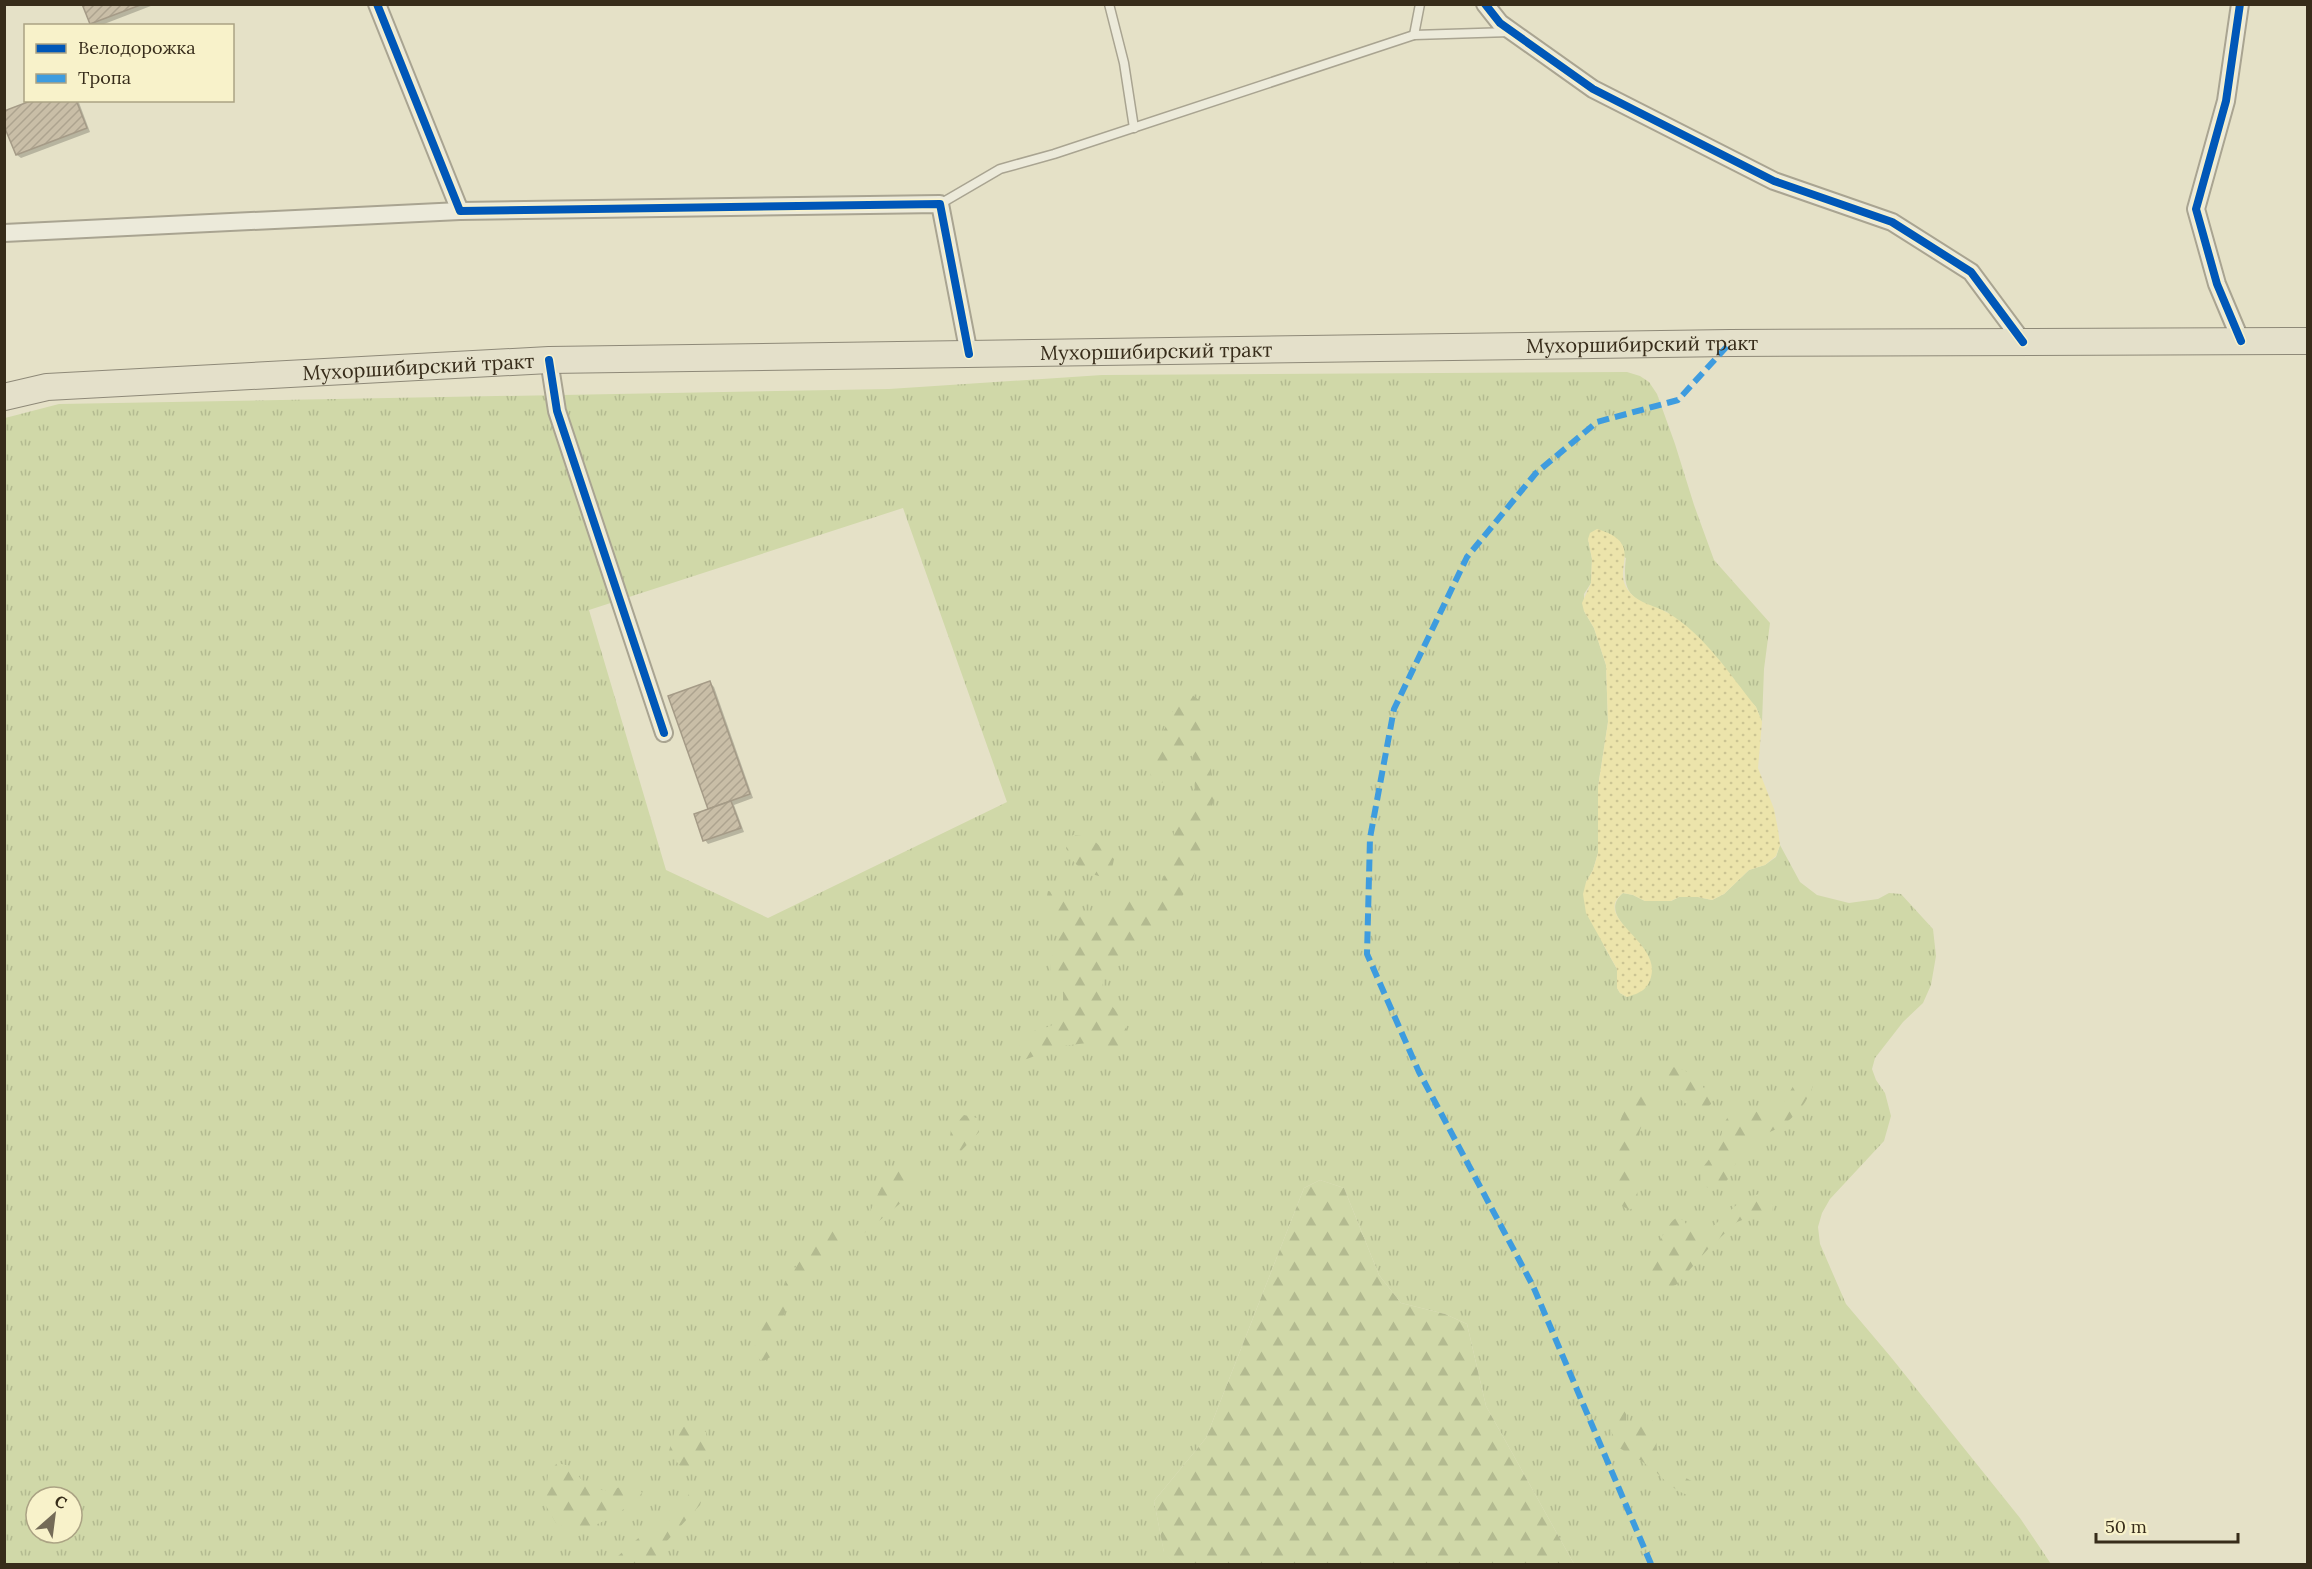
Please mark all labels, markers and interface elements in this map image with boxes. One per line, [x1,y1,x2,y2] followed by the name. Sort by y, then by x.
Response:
[24,24,234,102] legend
[78,36,196,59] text: Велодорожка
[78,66,131,89] text: Тропа
[1526,330,1758,358] street label: Мухоршибирский тракт
[1040,337,1272,365] street label: Мухоршибирский тракт
[302,348,535,385] street label: Мухоршибирский тракт
[24,1485,84,1545] north arrow
[51,1490,71,1513] text: С
[2096,1506,2238,1544] scale bar
[2105,1515,2147,1538] text: 50 m

